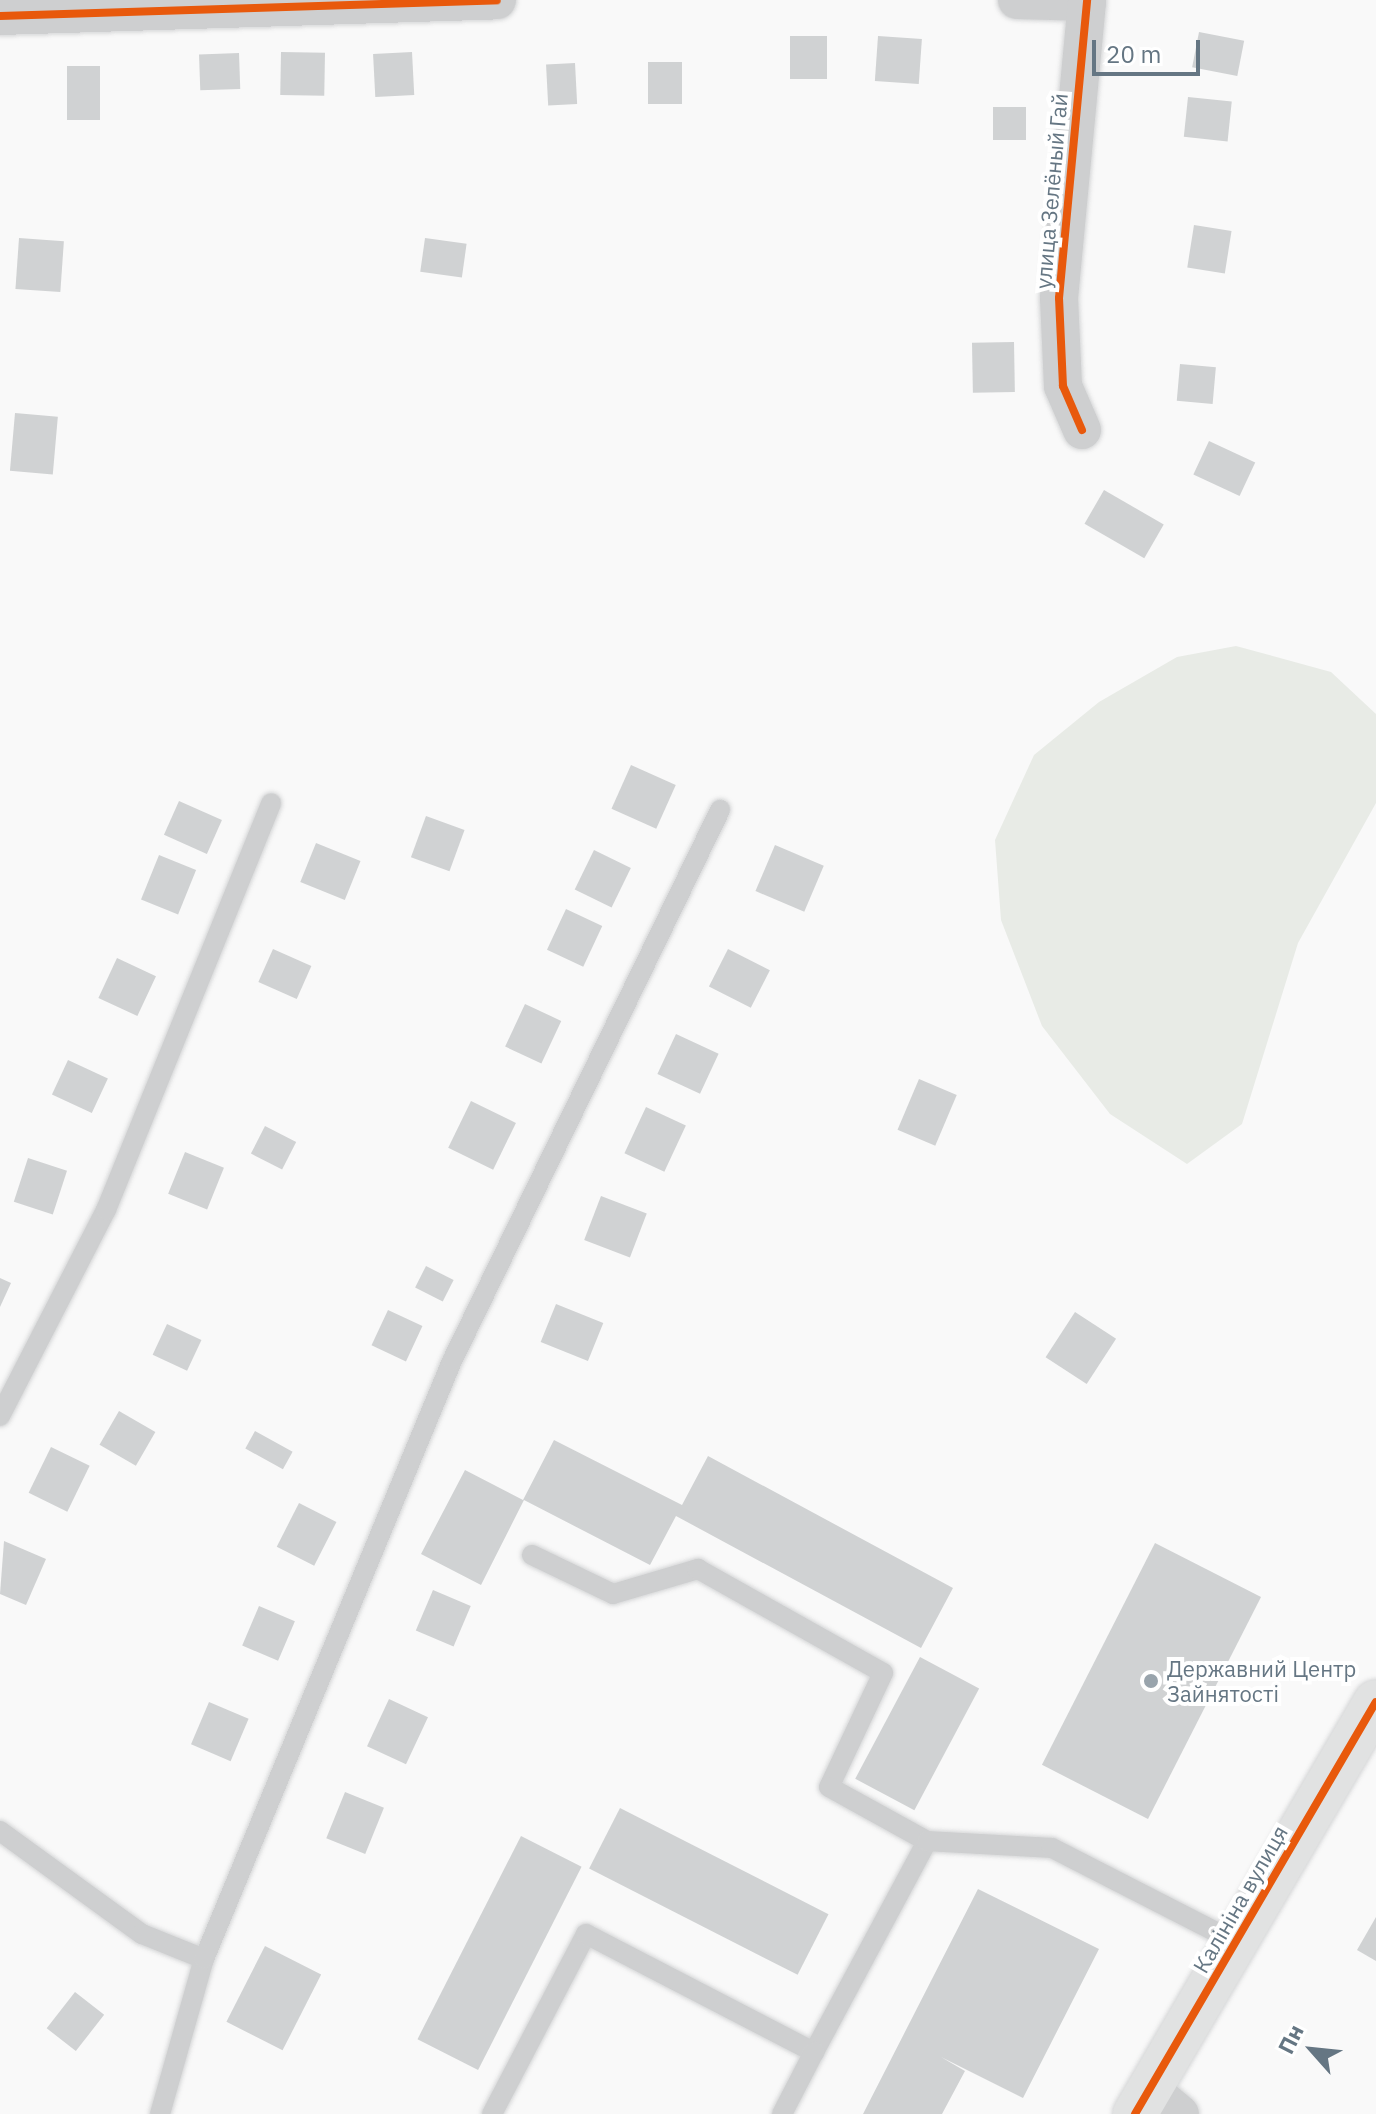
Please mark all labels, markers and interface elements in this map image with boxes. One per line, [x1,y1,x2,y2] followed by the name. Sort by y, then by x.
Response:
[1096,24,1204,74] scale bar
[1106,38,1161,70] text: 20 m
[1029,92,1073,290] street label: улица Зелёный Гай
[1167,1655,1356,1706] place label: Державний Центр Зайнятості
[1142,1672,1160,1690] marker: Державний Центр Зайнятості
[1187,1821,1293,1977] street label: Калініна вулиця
[1272,2010,1352,2090] north arrow
[1271,2019,1310,2058] text: Пн

